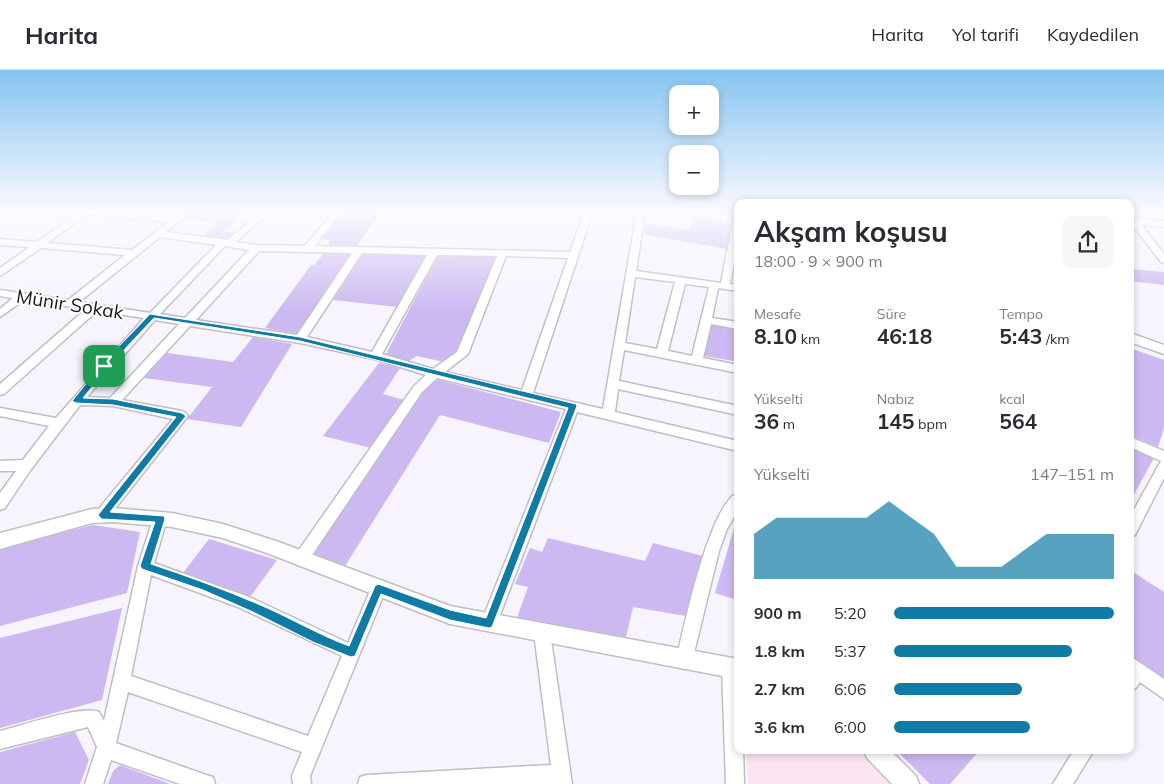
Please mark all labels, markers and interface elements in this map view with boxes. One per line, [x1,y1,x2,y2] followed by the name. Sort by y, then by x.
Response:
[25,20,98,50] text: Harita
[871,23,924,46] text: Harita
[952,23,1019,46] text: Yol tarifi
[1047,23,1139,46] text: Kaydedilen
[669,85,719,195] map controls
[669,85,719,135] button: +
[669,145,719,195] button: −
[754,214,948,249] text: Akşam koşusu
[1062,216,1114,268] button: share
[754,251,883,271] text: 18:00 · 9 × 900 m
[15,284,126,324] street label: Münir Sokak
[754,305,801,323] text: Mesafe
[877,305,906,323] text: Süre
[999,305,1043,323] text: Tempo
[754,323,797,349] text: 8.10
[877,323,932,349] text: 46:18
[999,323,1042,349] text: 5:43
[797,330,820,348] text: km
[1042,330,1069,348] text: /km
[83,345,125,387] pin
[90,352,118,380] icon: arrive
[754,390,803,408] text: Yükselti
[877,390,915,408] text: Nabız
[999,390,1025,408] text: kcal
[754,408,779,434] text: 36
[877,408,914,434] text: 145
[999,408,1037,434] text: 564
[779,415,795,433] text: m
[914,415,947,433] text: bpm
[754,464,810,484] text: Yükselti
[1030,464,1114,484] text: 147–151 m
[754,603,802,623] text: 900 m
[834,603,866,623] text: 5:20
[754,641,805,661] text: 1.8 km
[834,641,866,661] text: 5:37
[754,679,805,699] text: 2.7 km
[834,679,866,699] text: 6:06
[754,717,805,737] text: 3.6 km
[834,717,866,737] text: 6:00

